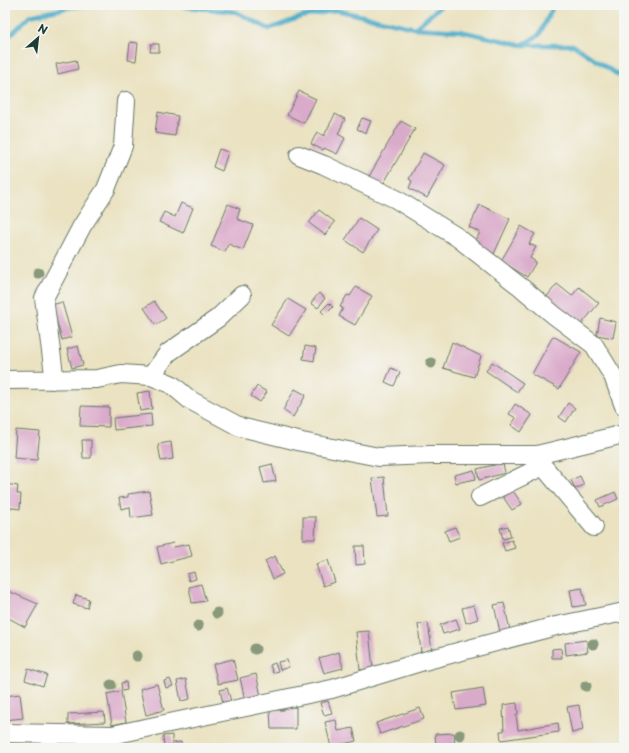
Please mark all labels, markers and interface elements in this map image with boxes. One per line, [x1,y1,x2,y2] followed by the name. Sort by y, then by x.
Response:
[18,18,58,58] north arrow
[35,19,51,38] text: N

